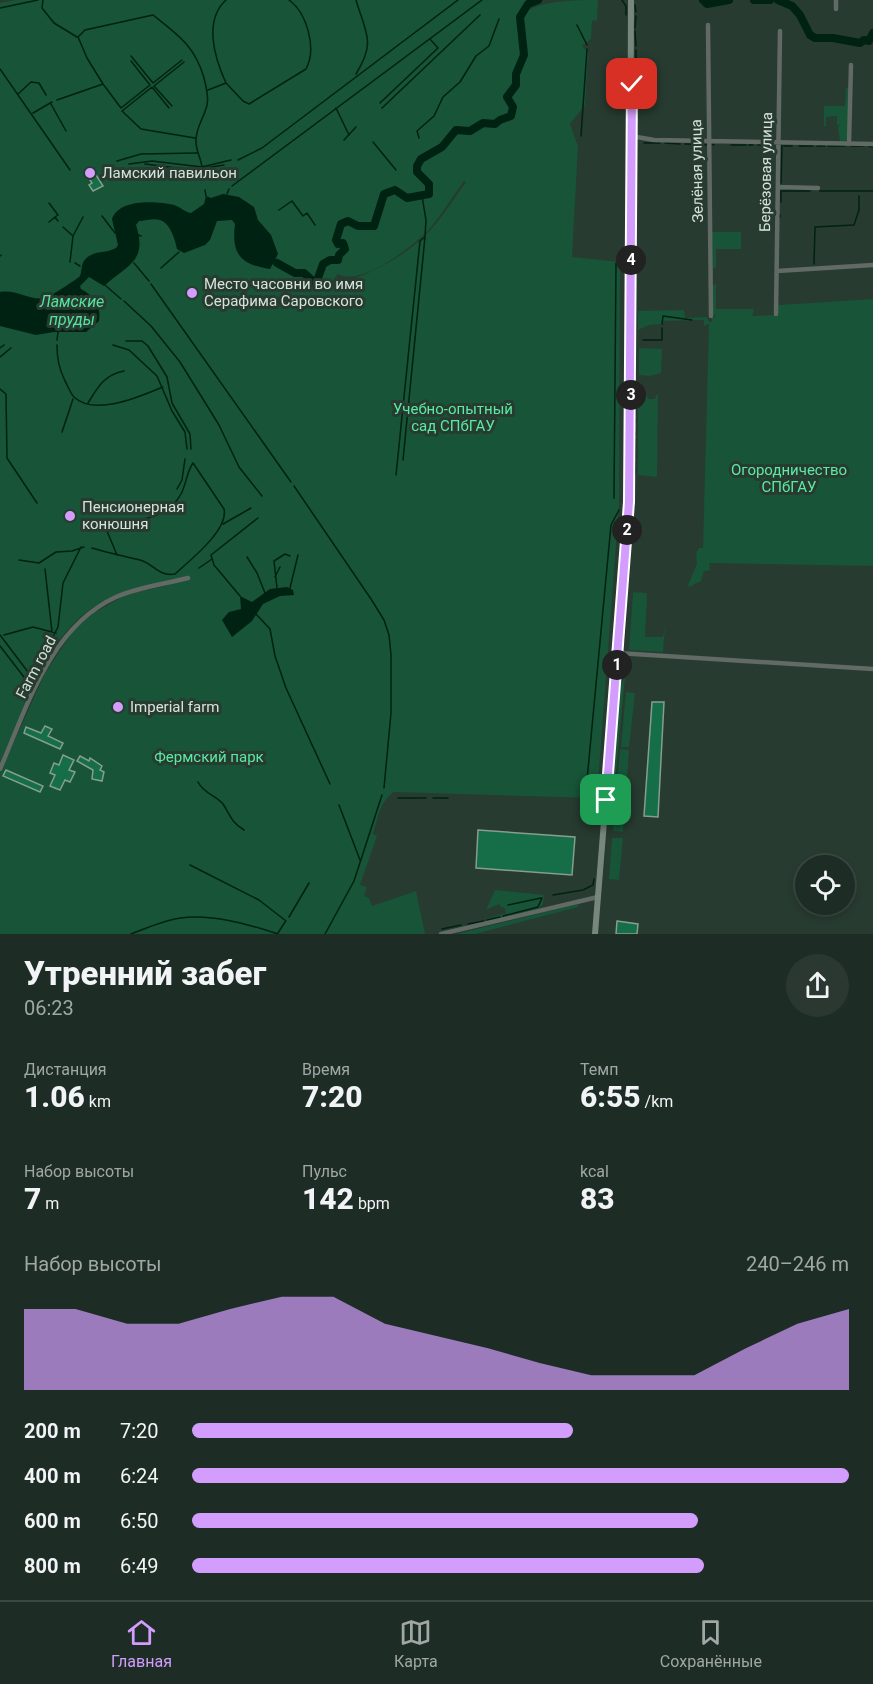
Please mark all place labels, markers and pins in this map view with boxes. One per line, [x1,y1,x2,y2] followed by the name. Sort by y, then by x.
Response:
[606,58,657,109] pin
[102,164,237,182] place label: Ламский павильон
[83,166,97,180] marker: Ламский павильон
[616,245,646,275] pin: 4
[204,275,363,310] place label: Место часовни во имя Серафима Саровского
[185,286,199,300] marker: Место часовни во имя Серафима Саровского
[616,380,646,410] pin: 3
[82,498,184,533] place label: Пенсионерная конюшня
[63,509,77,523] marker: Пенсионерная конюшня
[612,515,642,545] pin: 2
[602,650,632,680] pin: 1
[130,698,219,716] place label: Imperial farm
[111,700,125,714] marker: Imperial farm
[580,774,631,825] pin

